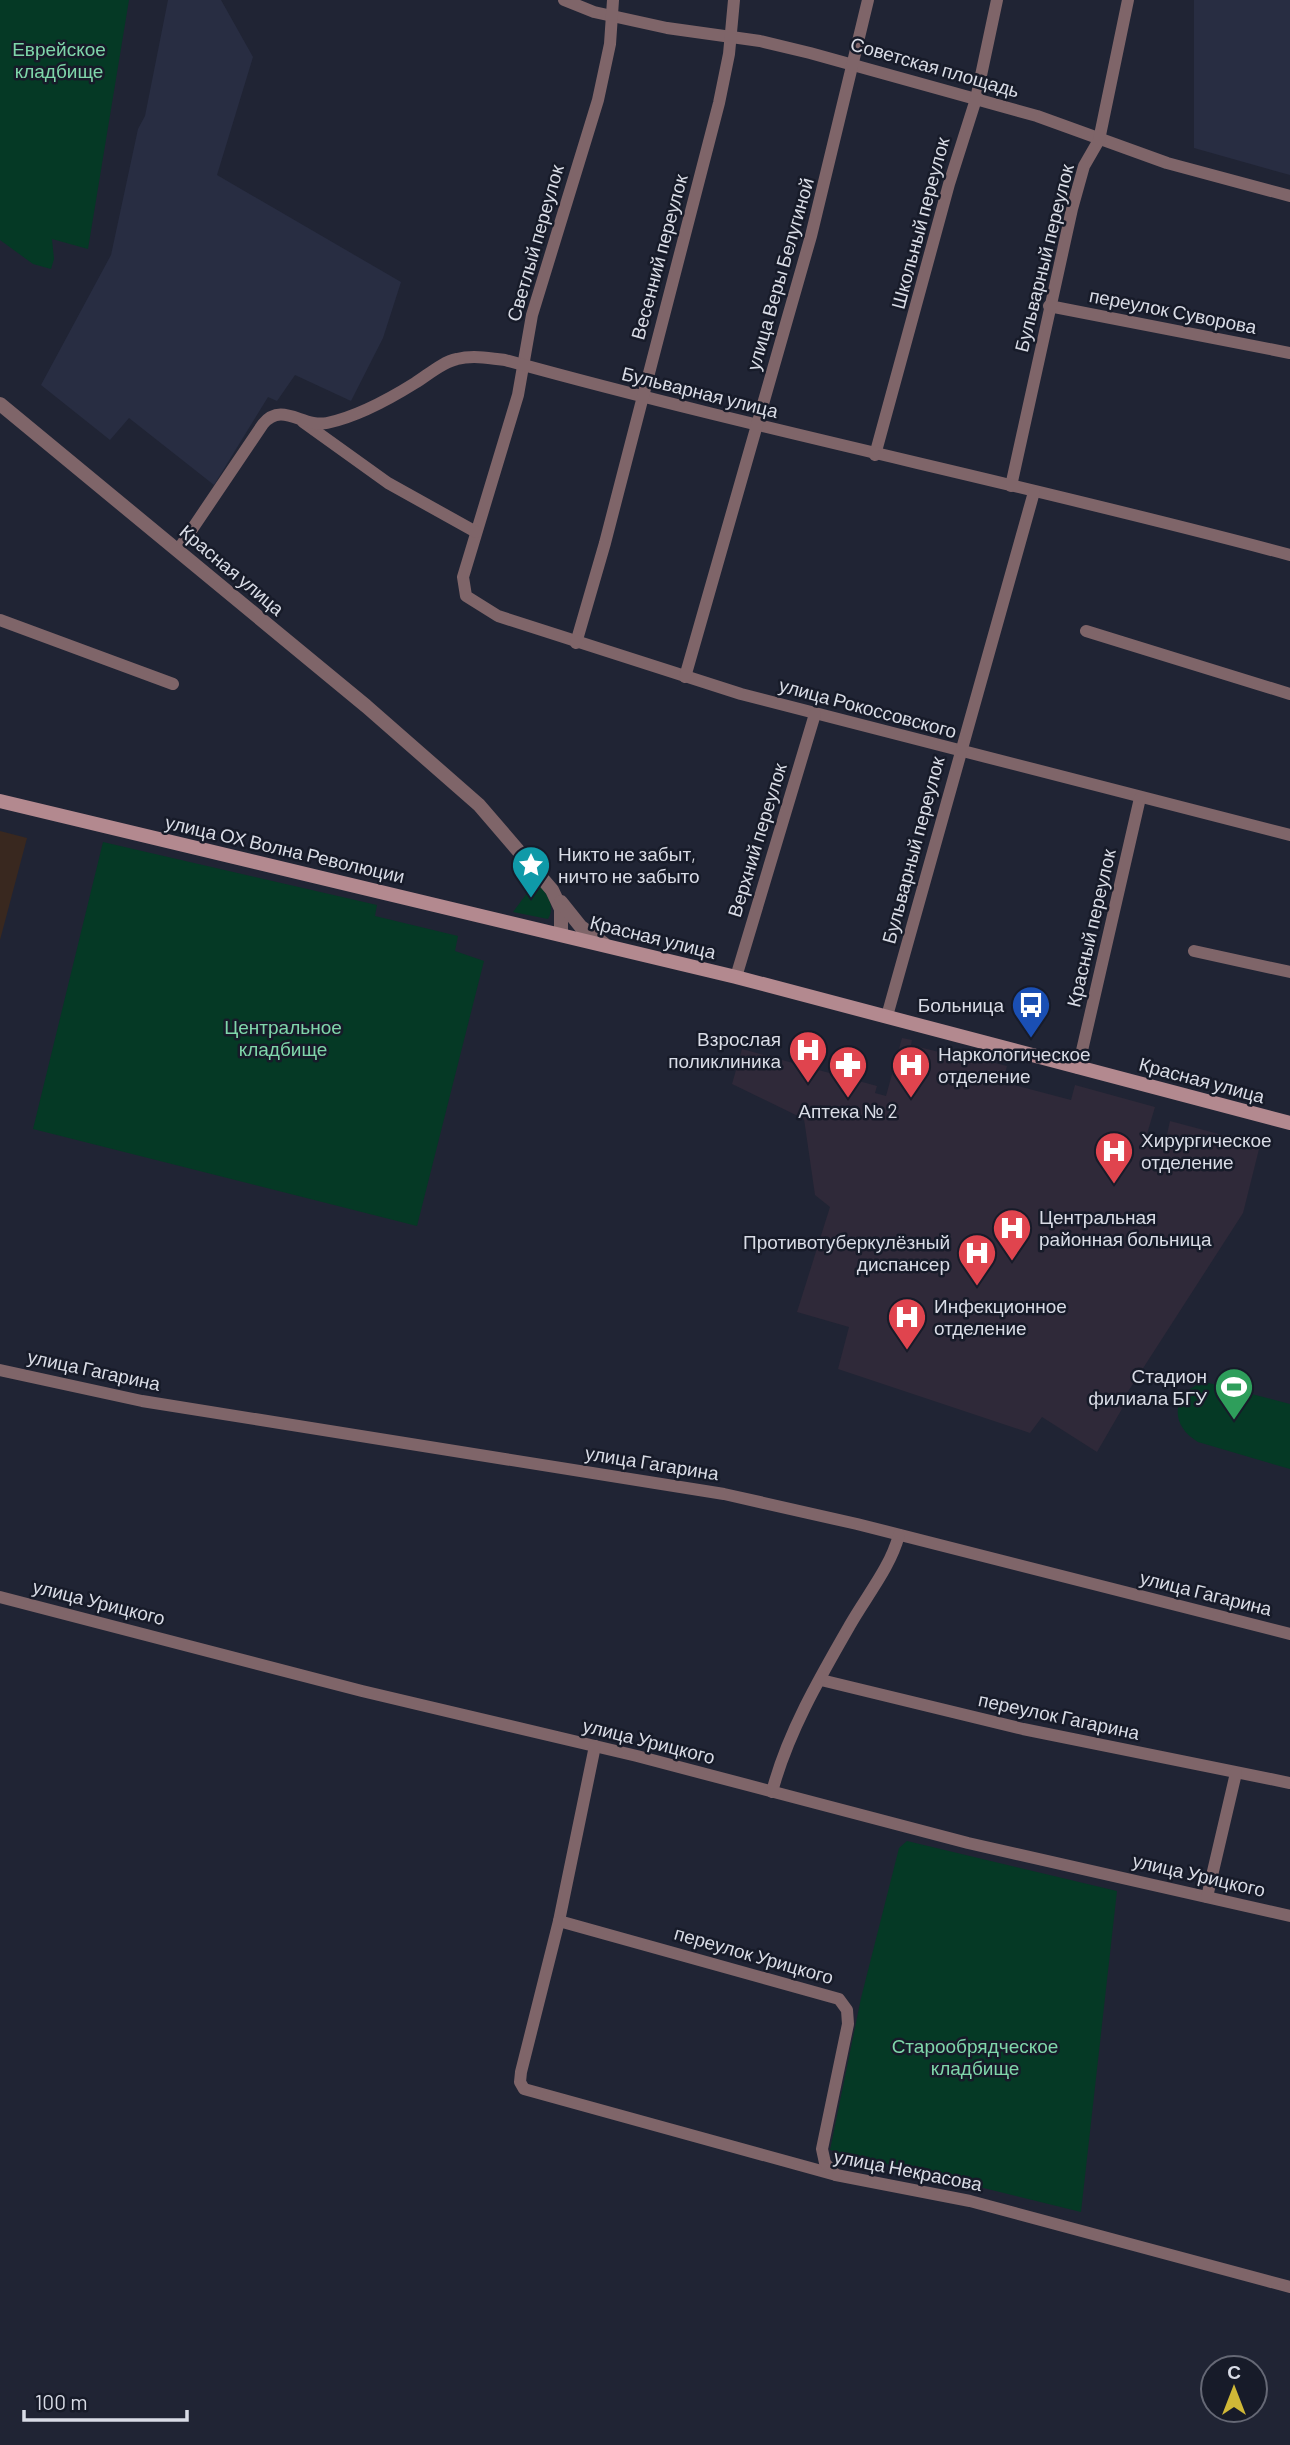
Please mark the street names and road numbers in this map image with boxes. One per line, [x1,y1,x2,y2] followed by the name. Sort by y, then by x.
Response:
[848,31,1022,102] street label: Советская площадь
[886,134,954,311] street label: Школьный переулок
[501,161,568,324] street label: Светлый переулок
[1009,161,1078,354] street label: Бульварный переулок
[625,171,692,342] street label: Весенний переулок
[741,175,818,373] street label: улица Веры Белугиной
[1087,283,1259,338] street label: переулок Суворова
[619,361,781,422] street label: Бульварная улица
[175,519,289,620] street label: Красная улица
[777,673,959,742] street label: улица Рокоссовского
[876,753,949,946] street label: Бульварный переулок
[722,759,791,920] street label: Верхний переулок
[163,810,407,887] street label: улица ОХ Волна Революции
[1061,846,1120,1009] street label: Красный переулок
[588,910,719,963] street label: Красная улица
[1137,1052,1268,1107] street label: Красная улица
[26,1344,163,1395] street label: улица Гагарина
[584,1441,721,1485] street label: улица Гагарина
[1138,1565,1275,1620] street label: улица Гагарина
[31,1574,168,1629] street label: улица Урицкого
[977,1687,1142,1744] street label: переулок Гагарина
[581,1713,718,1768] street label: улица Урицкого
[1131,1848,1268,1901] street label: улица Урицкого
[672,1921,836,1988] street label: переулок Урицкого
[832,2144,985,2195] street label: улица Некрасова

